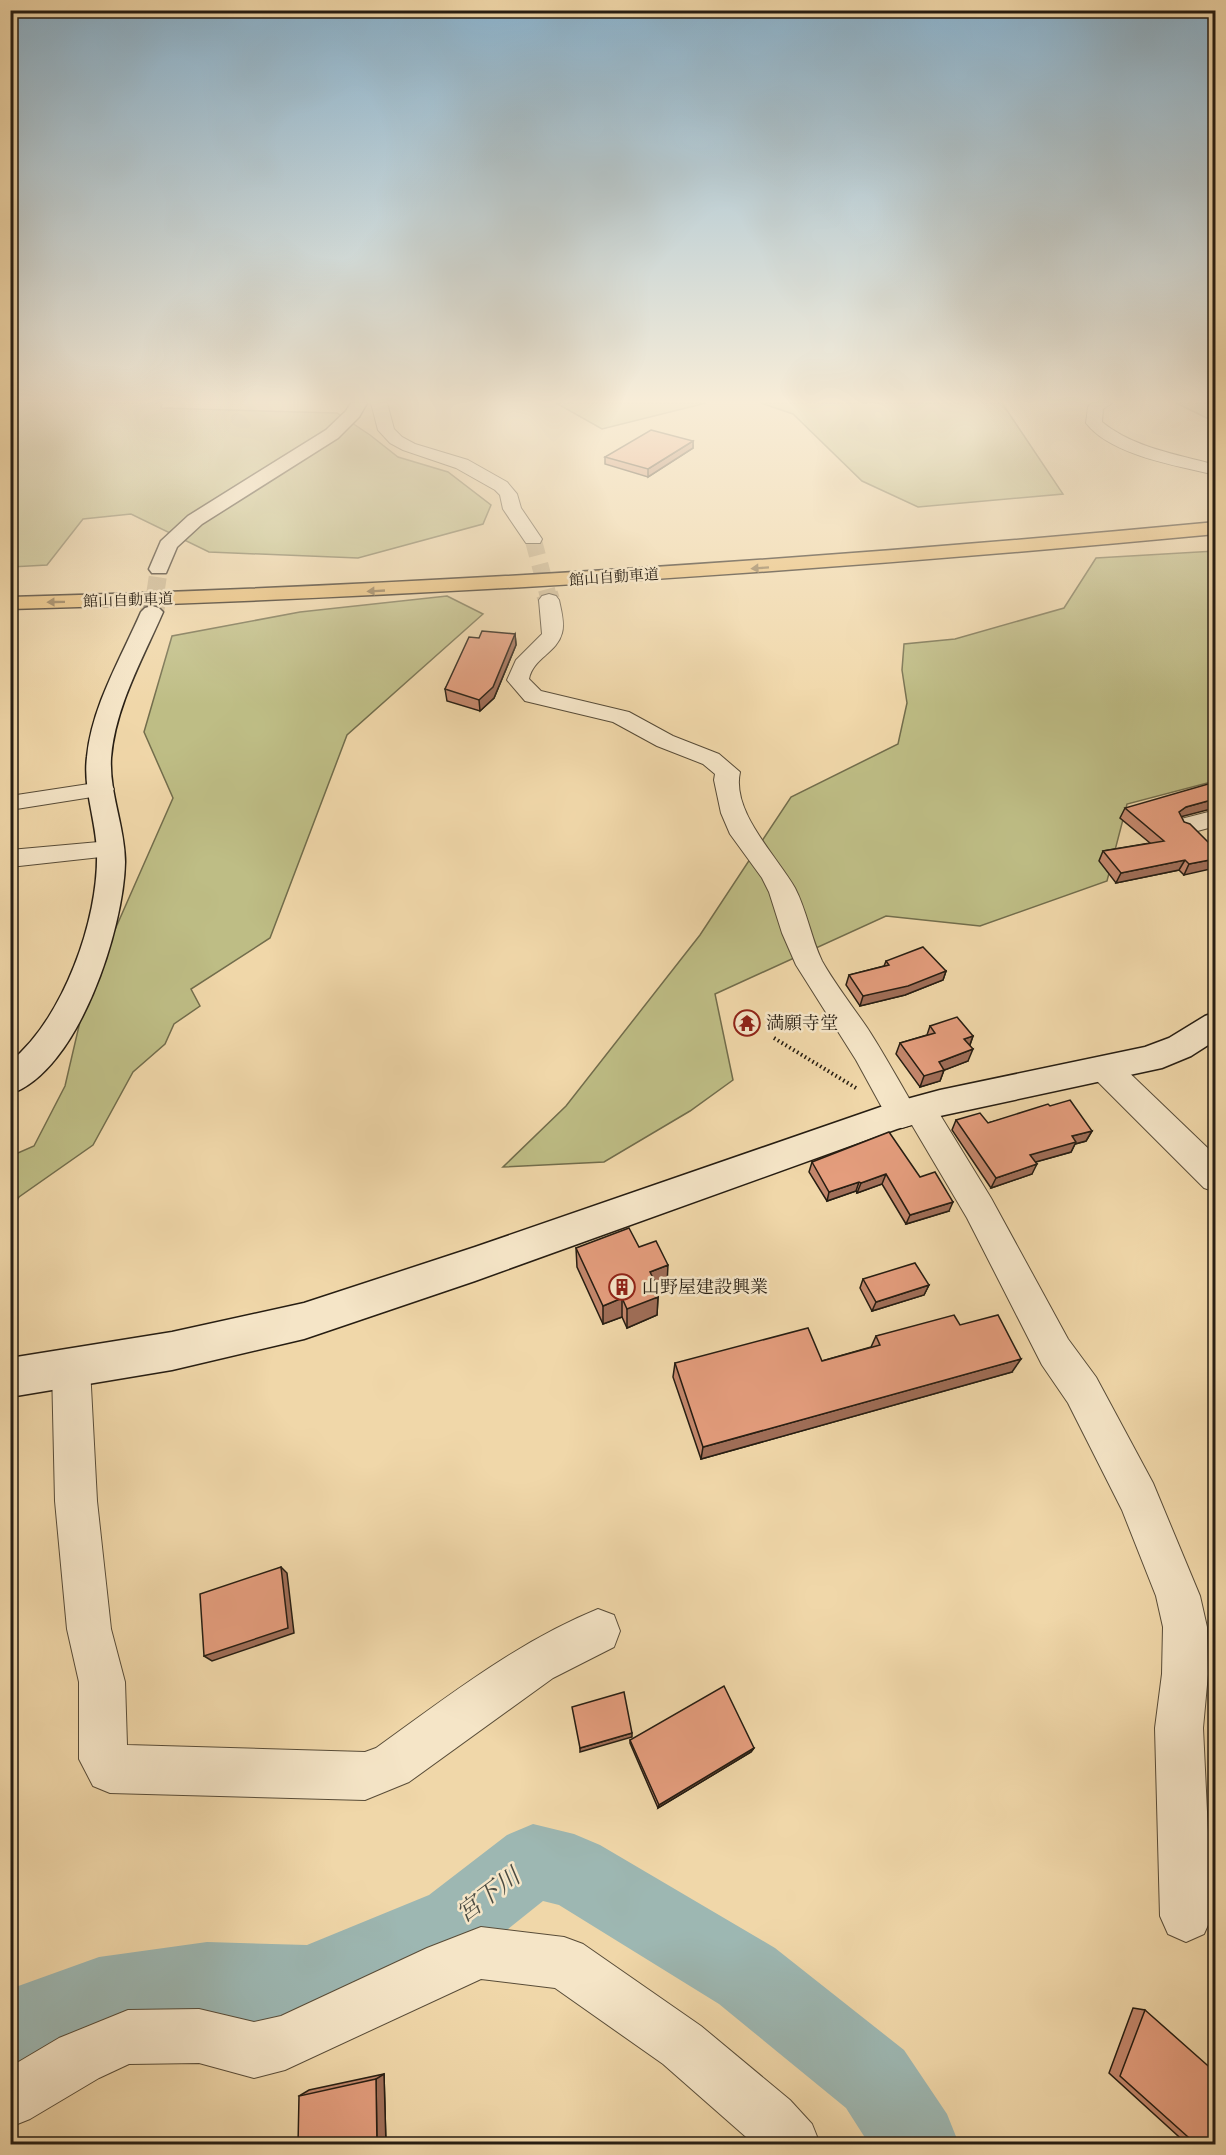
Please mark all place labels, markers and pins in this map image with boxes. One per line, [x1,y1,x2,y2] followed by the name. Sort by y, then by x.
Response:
[732,1008,762,1038] temple icon: 満願寺堂
[766,1012,838,1035] place label: 満願寺堂
[607,1272,637,1302] building icon: 山野屋建設興業
[642,1276,768,1299] place label: 山野屋建設興業

